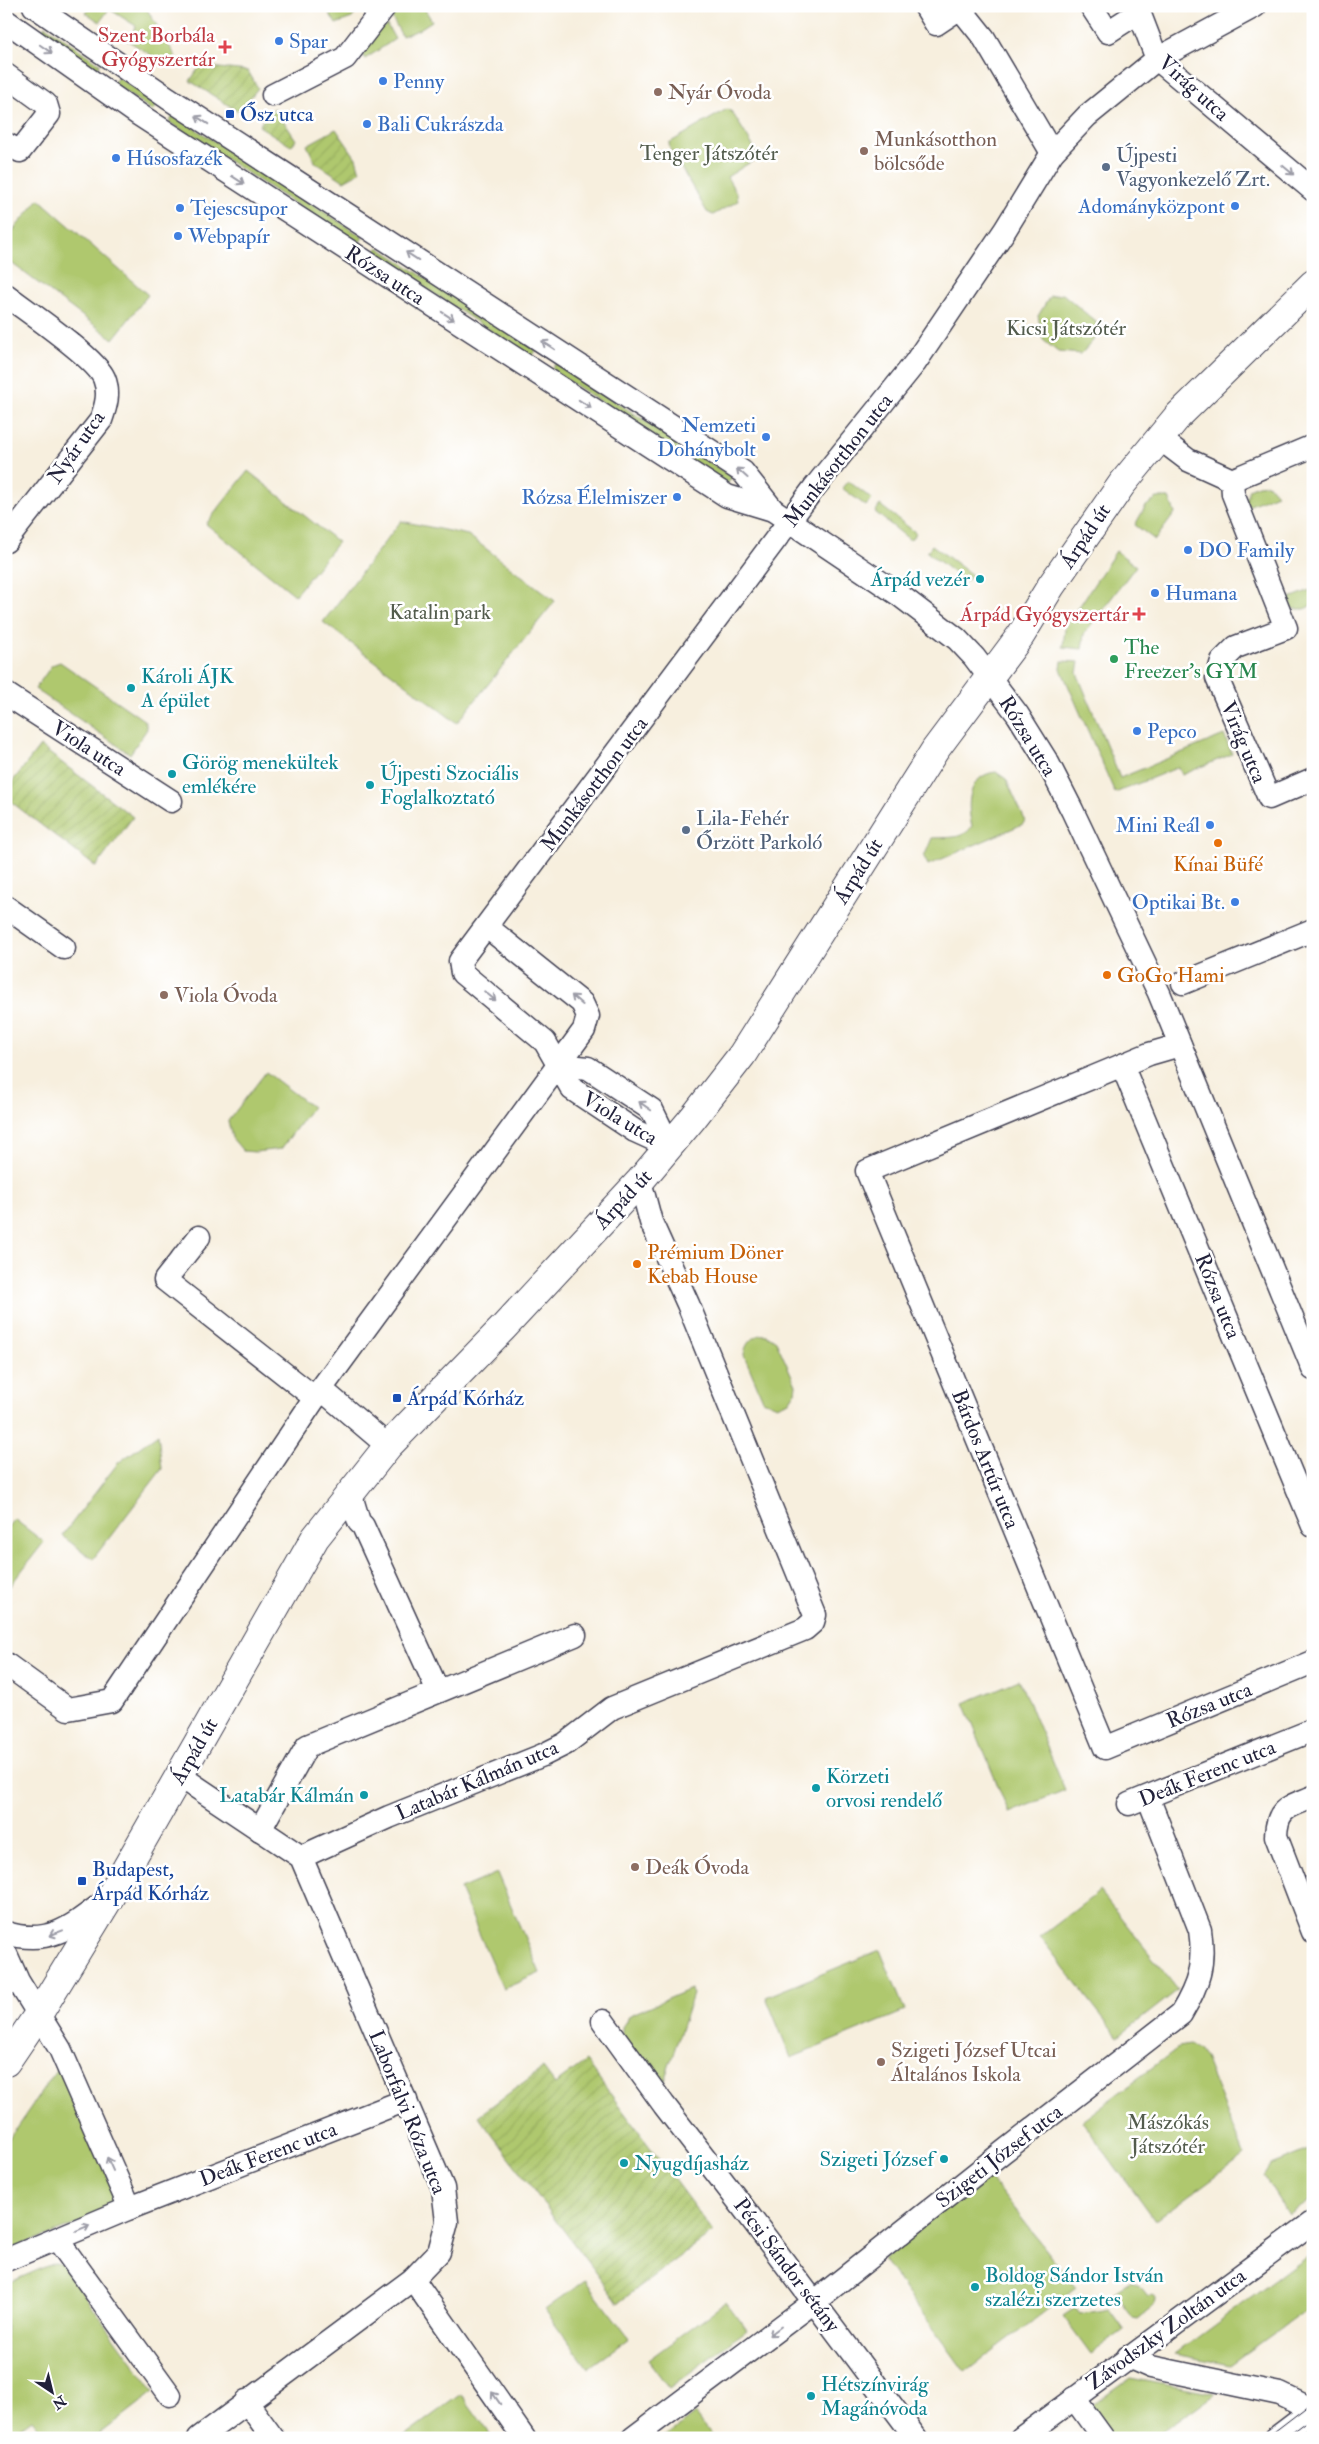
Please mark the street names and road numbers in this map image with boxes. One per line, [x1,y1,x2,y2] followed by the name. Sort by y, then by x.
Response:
[1153,49,1235,127] street label: Virág utca
[340,240,430,311] street label: Rózsa utca
[778,388,899,532] street label: Munkásotthon utca
[42,405,111,489] street label: Nyár utca
[1053,498,1117,575] street label: Árpád út
[992,691,1063,782] street label: Rózsa utca
[1214,697,1273,787] street label: Virág utca
[535,711,654,857] street label: Munkásotthon utca
[46,714,131,783] street label: Viola utca
[827,833,889,910] street label: Árpád út
[577,1085,663,1152] street label: Viola utca
[588,1163,658,1236] street label: Árpád út
[1188,1249,1247,1343] street label: Rózsa utca
[945,1386,1026,1533] street label: Bárdos Artúr utca
[1162,1676,1256,1735] street label: Rózsa utca
[164,1713,224,1790] street label: Árpád út
[392,1734,563,1827] street label: Latabár Kálmán utca
[1135,1734,1280,1813] street label: Deák Ferenc utca
[362,2026,453,2199] street label: Laborfalvi Róza utca
[930,2098,1068,2214] street label: Szigeti József utca
[196,2116,341,2193] street label: Deák Ferenc utca
[727,2193,846,2338] street label: Pécsi Sándor sétány
[1081,2262,1252,2396] street label: Závodszky Zoltán utca

